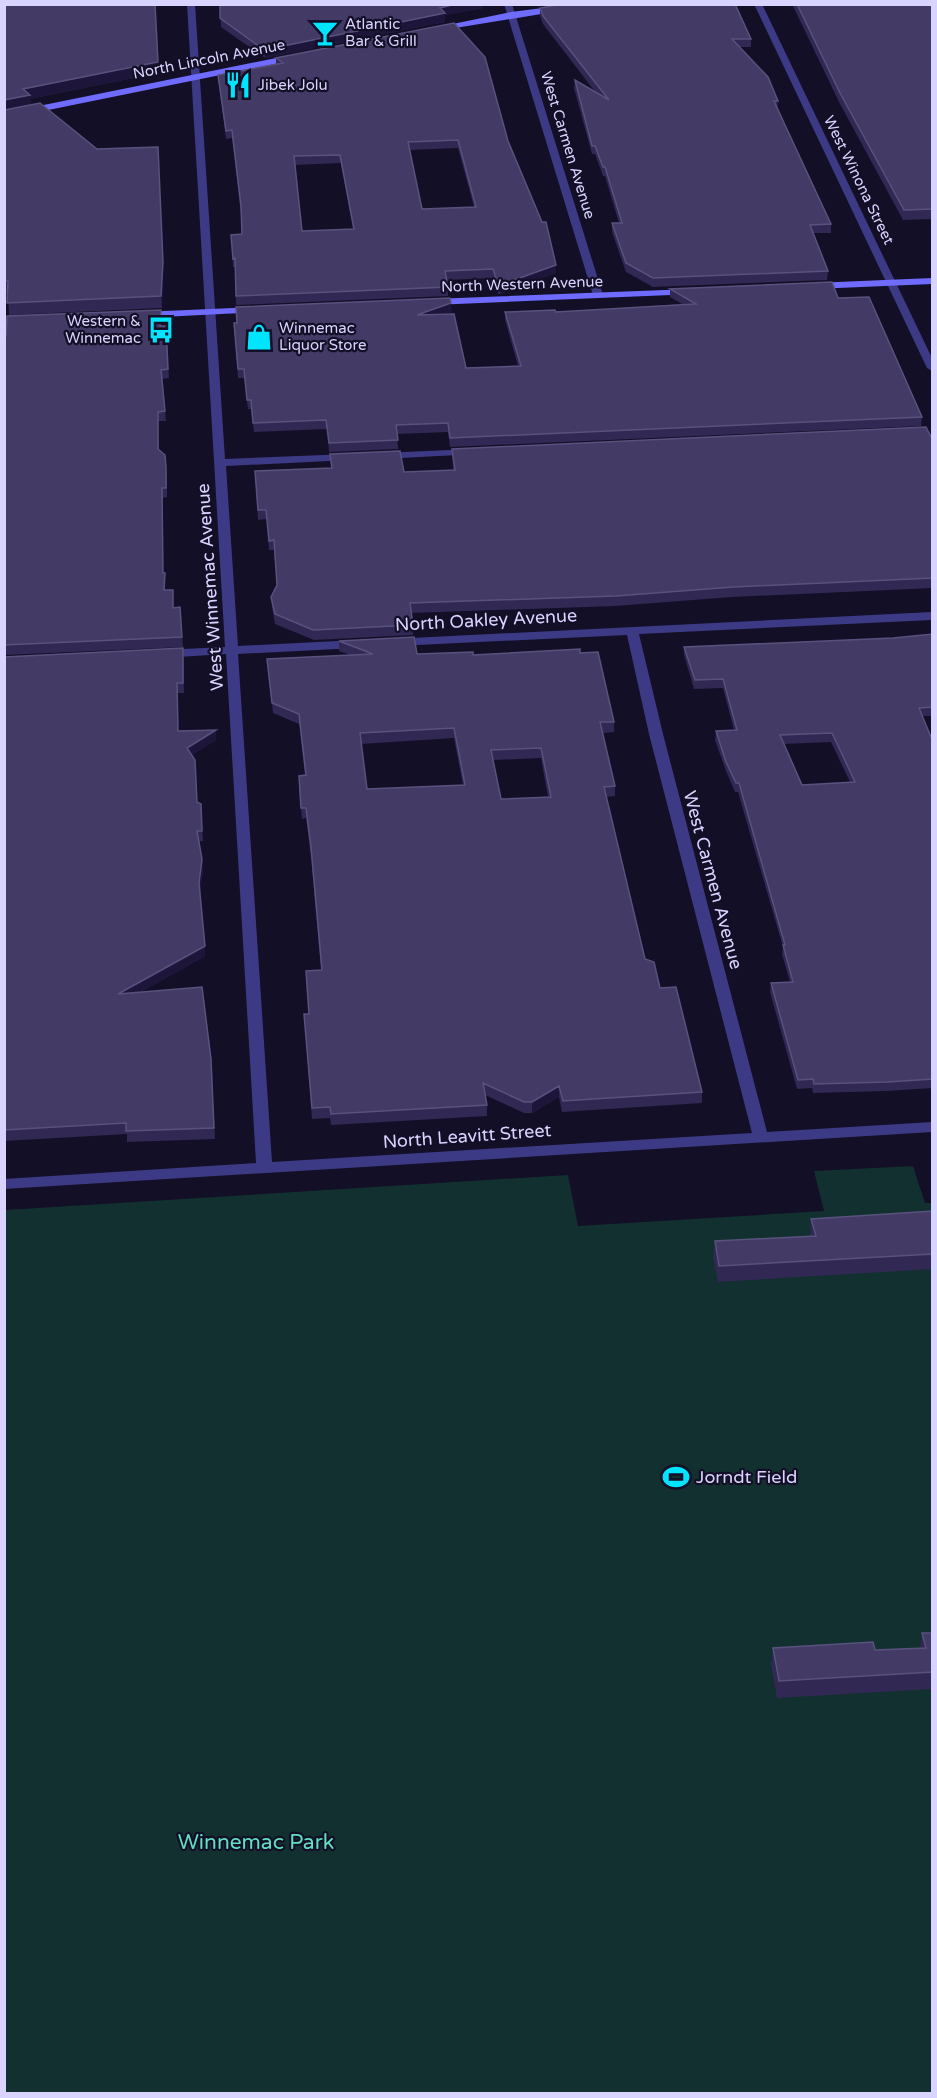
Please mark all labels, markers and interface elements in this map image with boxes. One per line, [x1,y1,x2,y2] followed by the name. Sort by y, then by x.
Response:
[345,15,417,50] place label: Atlantic Bar & Grill
[310,18,340,48] bar icon: Atlantic Bar & Grill
[131,35,287,83] street label: North Lincoln Avenue
[537,69,599,221] street label: West Carmen Avenue
[223,70,253,100] restaurant icon: Jibek Jolu
[258,76,328,94] place label: Jibek Jolu
[820,113,898,248] street label: West Winona Street
[441,272,603,296] street label: North Western Avenue
[65,312,141,347] place label: Western & Winnemac
[146,315,176,345] bus stop icon: Western & Winnemac
[279,319,366,354] place label: Winnemac Liquor Store
[244,322,274,352] shop icon: Winnemac Liquor Store
[192,483,228,691] street label: West Winnemac Avenue
[394,604,578,636] street label: North Oakley Avenue
[679,788,747,972] street label: West Carmen Avenue
[382,1119,552,1153] street label: North Leavitt Street
[661,1462,691,1492] sports icon: Jorndt Field
[696,1466,797,1488] place label: Jorndt Field
[178,1830,334,1855] park label: Winnemac Park

